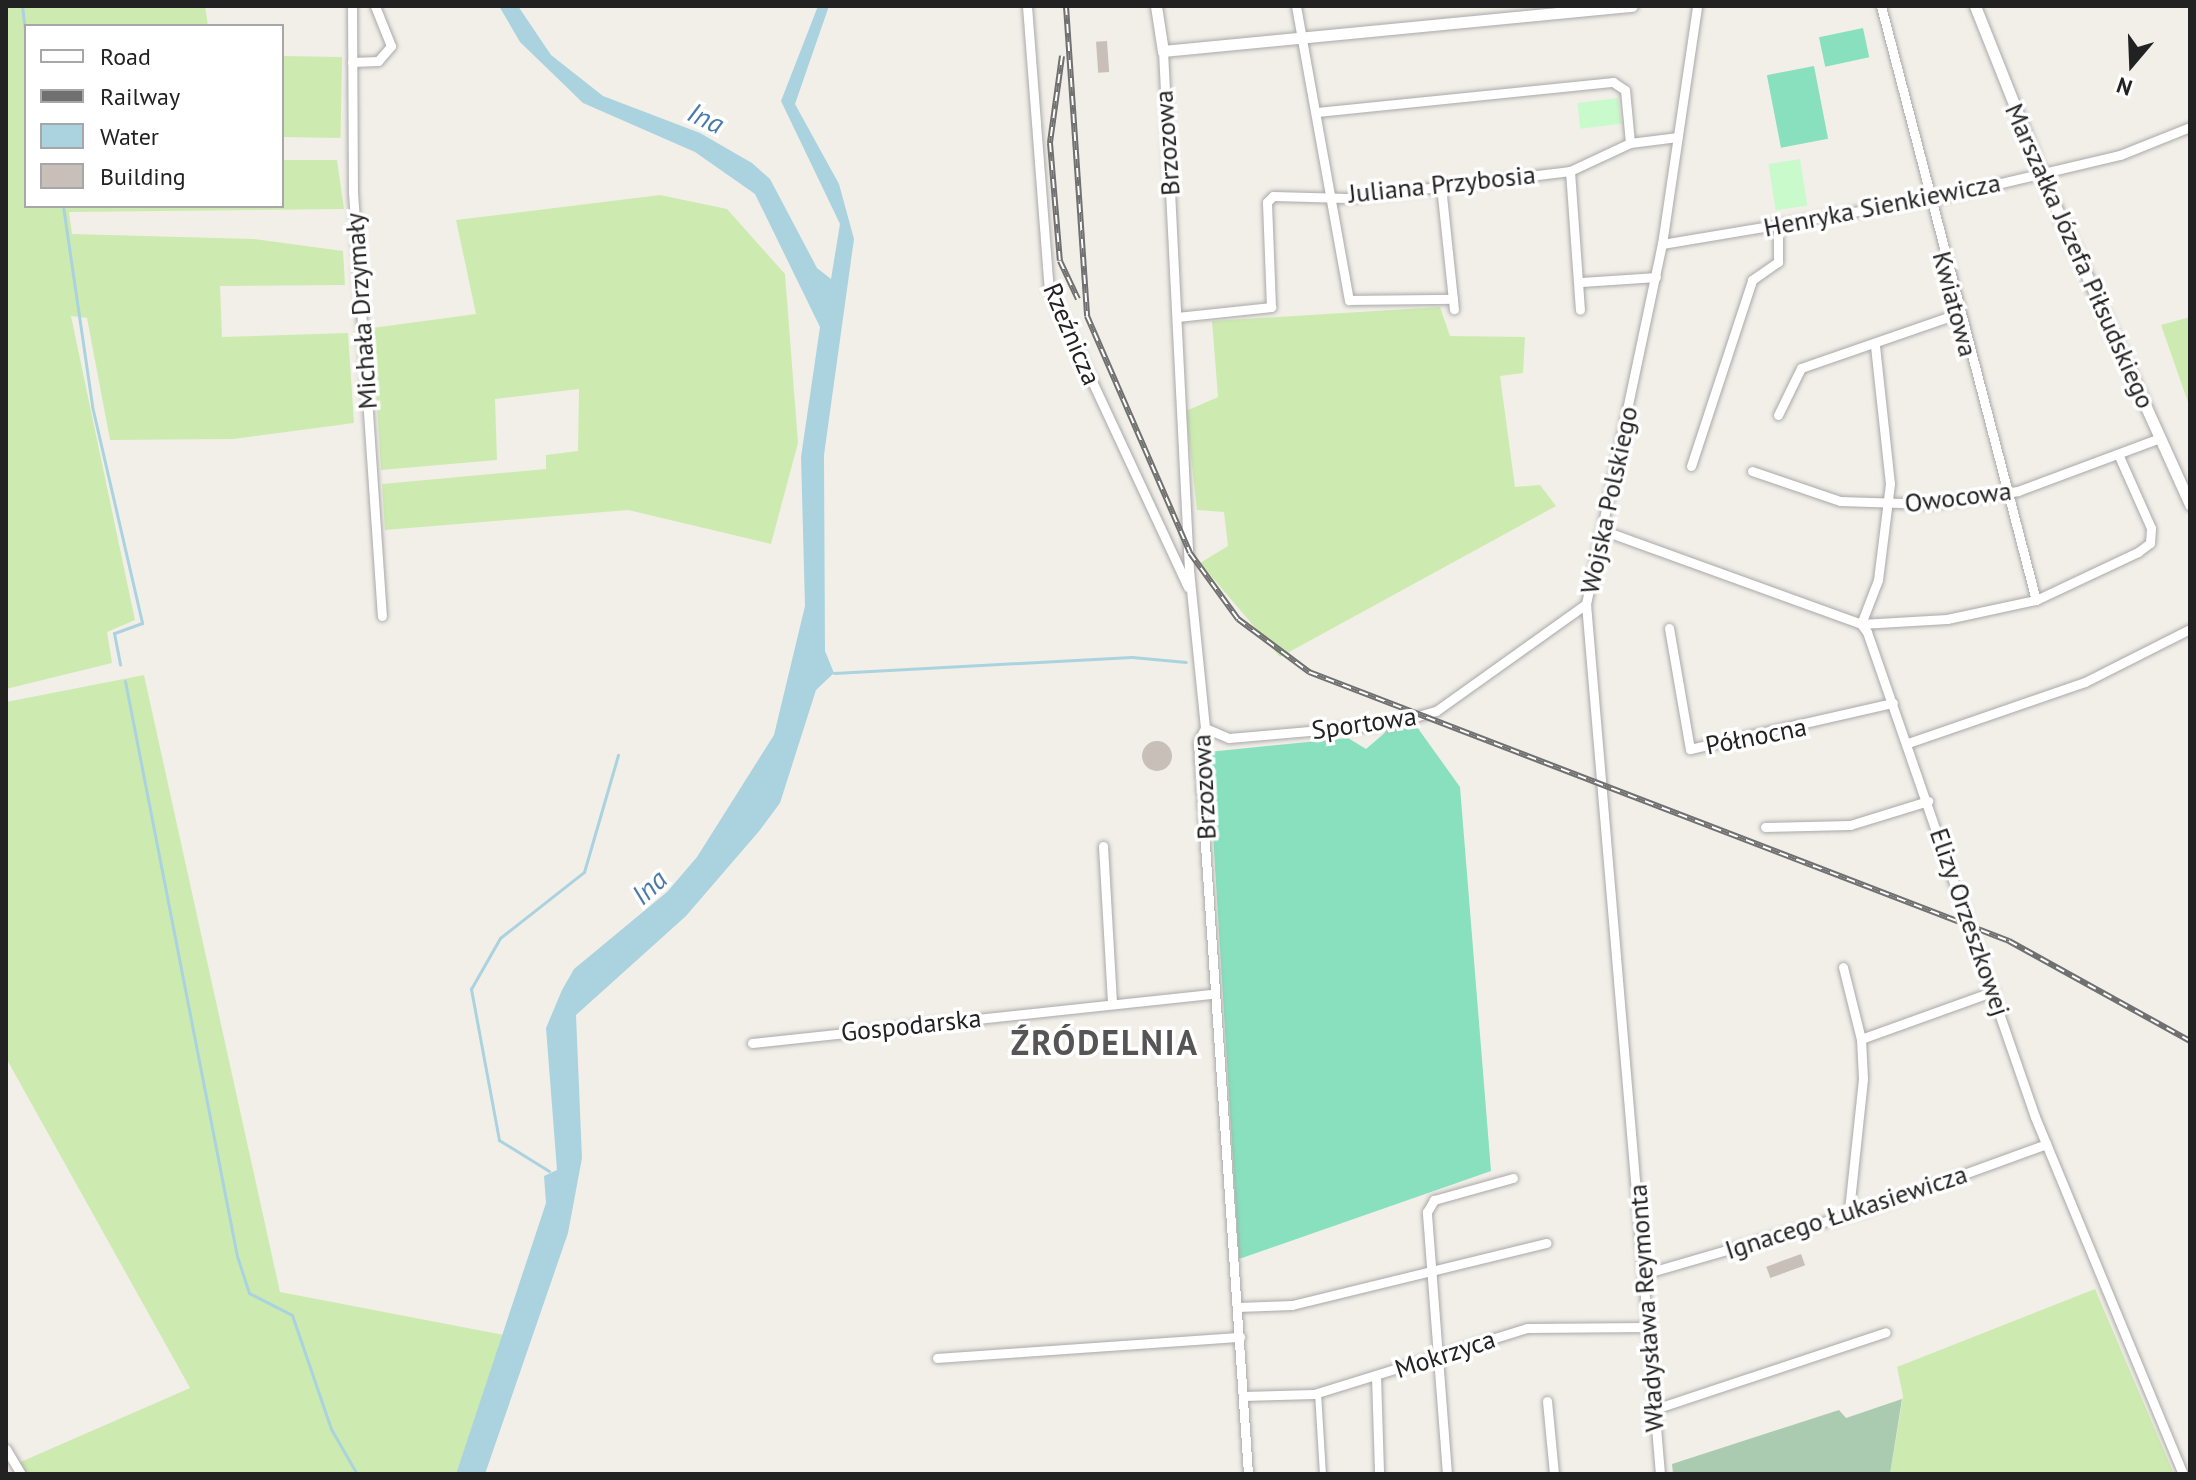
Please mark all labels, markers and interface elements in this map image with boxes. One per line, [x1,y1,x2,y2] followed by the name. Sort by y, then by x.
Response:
[24,24,284,208] legend
[2092,24,2172,104] north arrow
[100,41,151,72] text: Road
[2113,71,2136,102] text: N
[100,81,180,112] text: Railway
[1148,89,1186,197] street label: Brzozowa
[683,95,729,141] water label: Ina
[1999,99,2161,413] street label: Marszałka Józefa Piłsudskiego
[100,121,159,152] text: Water
[1347,159,1537,209] street label: Juliana Przybosia
[100,161,186,192] text: Building
[1761,167,2003,243] street label: Henryka Sienkiewicza
[339,212,383,410] street label: Michała Drzymały
[1926,248,1984,360] street label: Kwiatowa
[1037,278,1107,390] street label: Rzeźnicza
[1574,403,1644,597] street label: Wojska Polskiego
[1903,475,2013,519] street label: Owocowa
[1310,700,1418,746] street label: Sportowa
[1703,711,1809,761] street label: Północna
[1186,733,1222,841] street label: Brzozowa
[1923,824,2017,1020] street label: Elizy Orzeszkowej
[624,862,674,912] water label: Ina
[839,1002,983,1048] street label: Gospodarska
[1011,1023,1199,1063] district label: ŹRÓDELNIA
[1721,1158,1971,1266] street label: Ignacego Łukasiewicza
[1622,1183,1670,1433] street label: Władysława Reymonta
[1391,1323,1499,1385] street label: Mokrzyca

